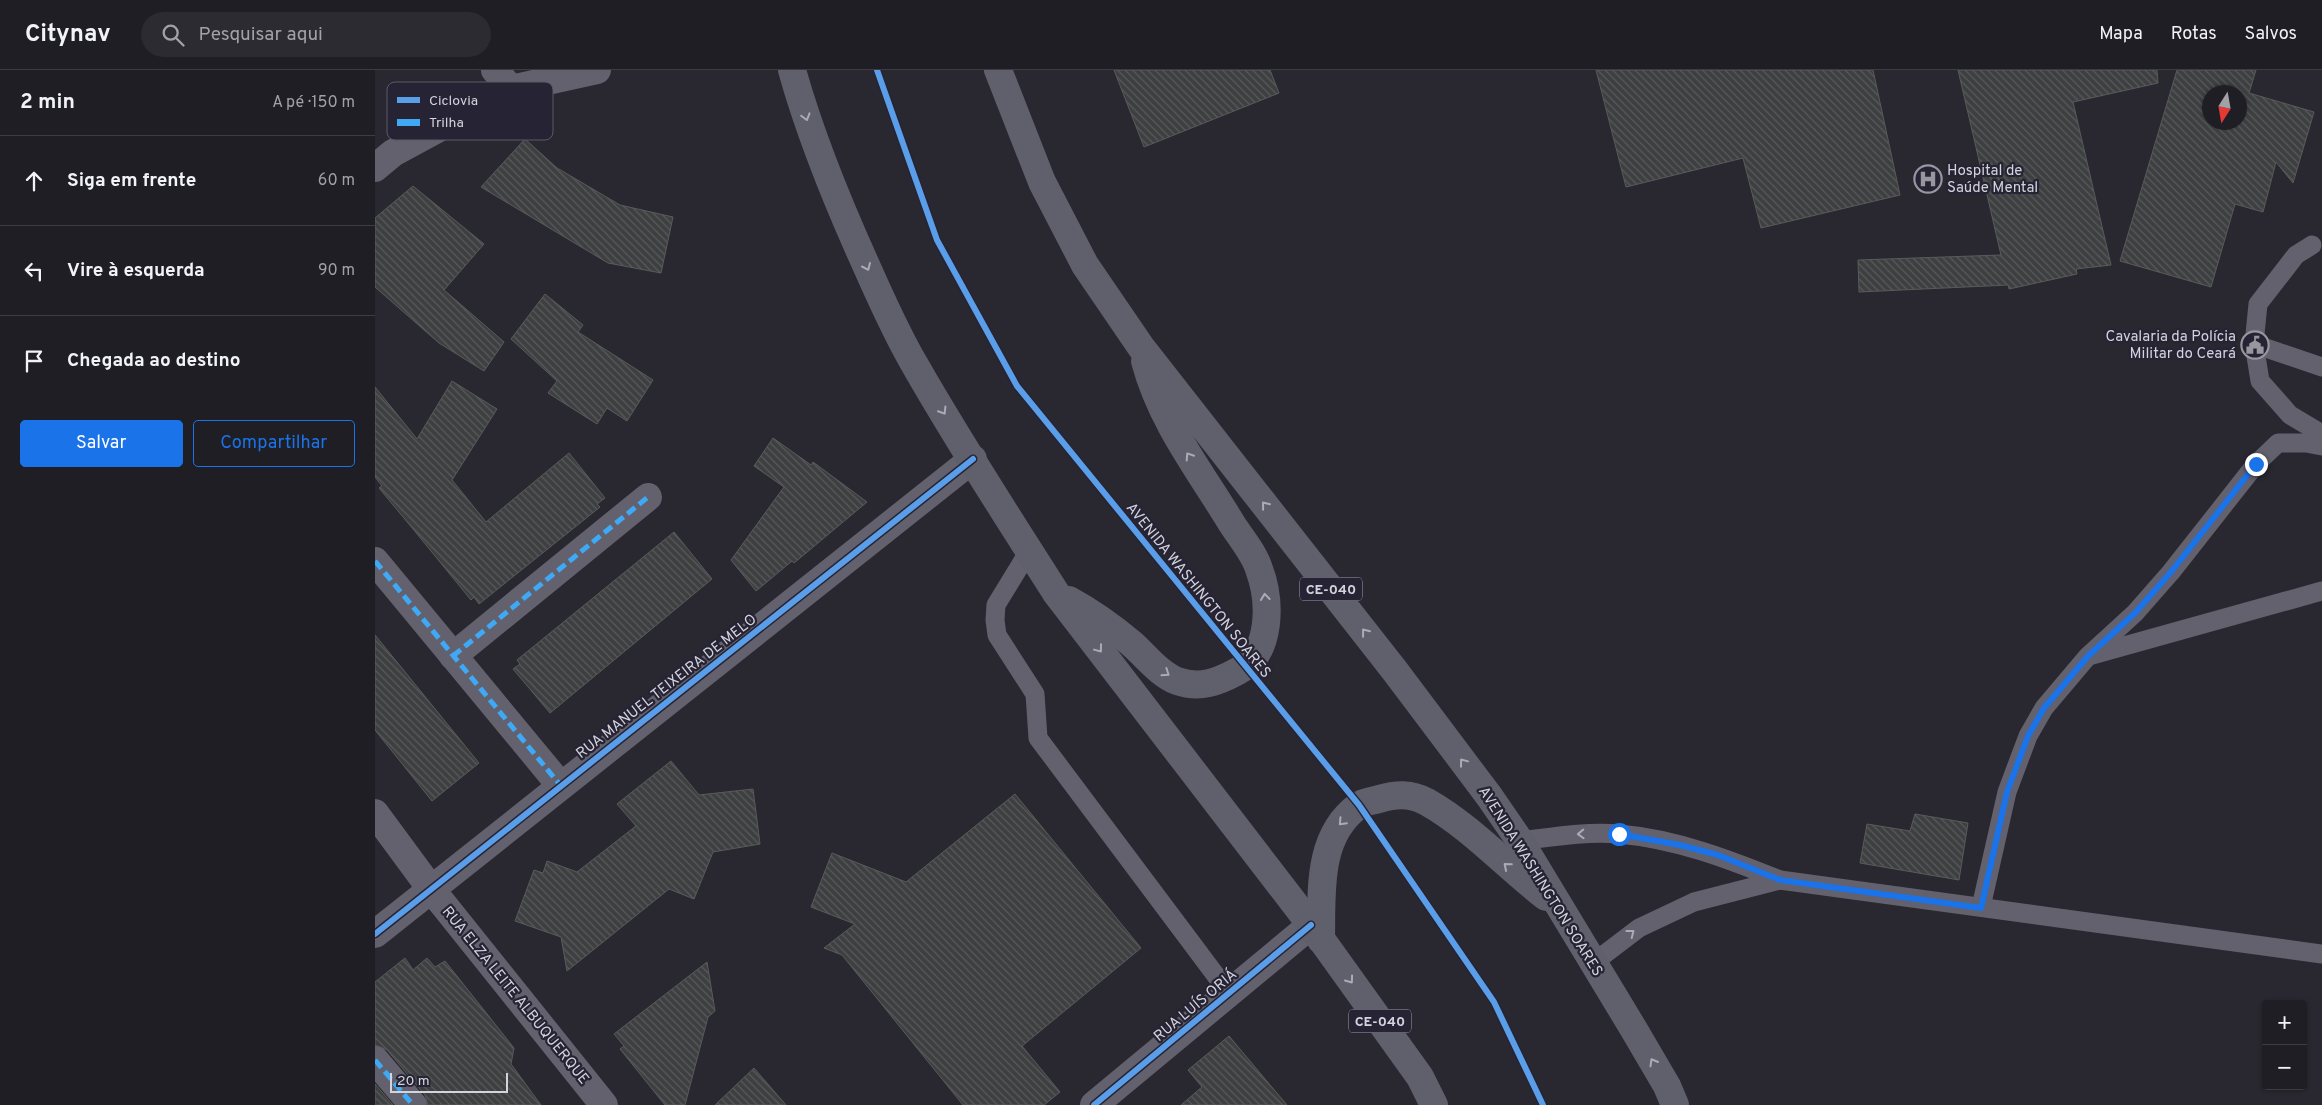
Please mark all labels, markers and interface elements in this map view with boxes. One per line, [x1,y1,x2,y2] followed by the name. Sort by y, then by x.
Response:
[141,12,491,57] search box
[25,20,111,50] text: Citynav
[159,21,187,49] icon: search
[199,23,323,47] text: Pesquisar aqui
[2099,23,2143,46] text: Mapa
[2171,23,2217,46] text: Rotas
[2245,23,2297,46] text: Salvos
[387,82,553,140] legend
[2202,85,2247,130] north arrow
[20,89,75,116] text: 2 min
[272,93,355,113] text: A pé · 150 m
[429,93,478,110] text: Ciclovia
[800,112,810,120] one-way arrow
[429,115,464,132] text: Trilha
[1947,162,2038,198] place label: Hospital de Saúde Mental
[1913,164,1943,194] hospital icon: Hospital de Saúde Mental
[20,167,48,195] icon: ahead
[67,169,196,193] text: Siga em frente
[318,171,355,191] text: 60 m
[20,257,48,285] icon: left
[67,259,205,283] text: Vire à esquerda
[318,261,355,281] text: 90 m
[860,262,871,271] one-way arrow
[2106,328,2236,364] place label: Cavalaria da Polícia Militar do Ceará
[2240,330,2270,360] public building icon: Cavalaria da Polícia Militar do Ceará
[20,347,48,375] icon: arrive
[67,349,241,373] text: Chegada ao destino
[936,405,946,414] one-way arrow
[20,420,183,467] button: Salvar
[193,420,355,467] button: Compartilhar
[1185,452,1195,461] one-way arrow
[2245,453,2268,476] route end
[1121,499,1275,683] street label: AVENIDA WASHINGTON SOARES
[1261,501,1270,510] one-way arrow
[1300,578,1362,600] road number: CE-040
[1260,593,1271,601] one-way arrow
[573,611,761,764] street label: RUA MANUEL TEIXEIRA DE MELO
[1363,629,1371,638] one-way arrow
[1093,643,1102,653] one-way arrow
[1160,667,1169,676] one-way arrow
[1461,759,1469,768] one-way arrow
[1473,783,1606,980] street label: AVENIDA WASHINGTON SOARES
[1339,816,1348,825] one-way arrow
[1608,823,1631,846] route start
[1577,828,1585,839] one-way arrow
[1504,863,1513,871] one-way arrow
[437,903,593,1089] street label: RUA ELZA LEITE ALBUQUERQUE
[1626,930,1635,939] one-way arrow
[1150,965,1242,1047] street label: RUA LUÍS ORIÁ
[1344,974,1353,984] one-way arrow
[2262,1000,2307,1090] map controls
[2262,1000,2307,1045] button: +
[1349,1009,1411,1032] road number: CE-040
[2262,1045,2307,1090] button: −
[1649,1058,1659,1067] one-way arrow
[390,1070,507,1093] scale bar
[397,1073,430,1090] text: 20 m

